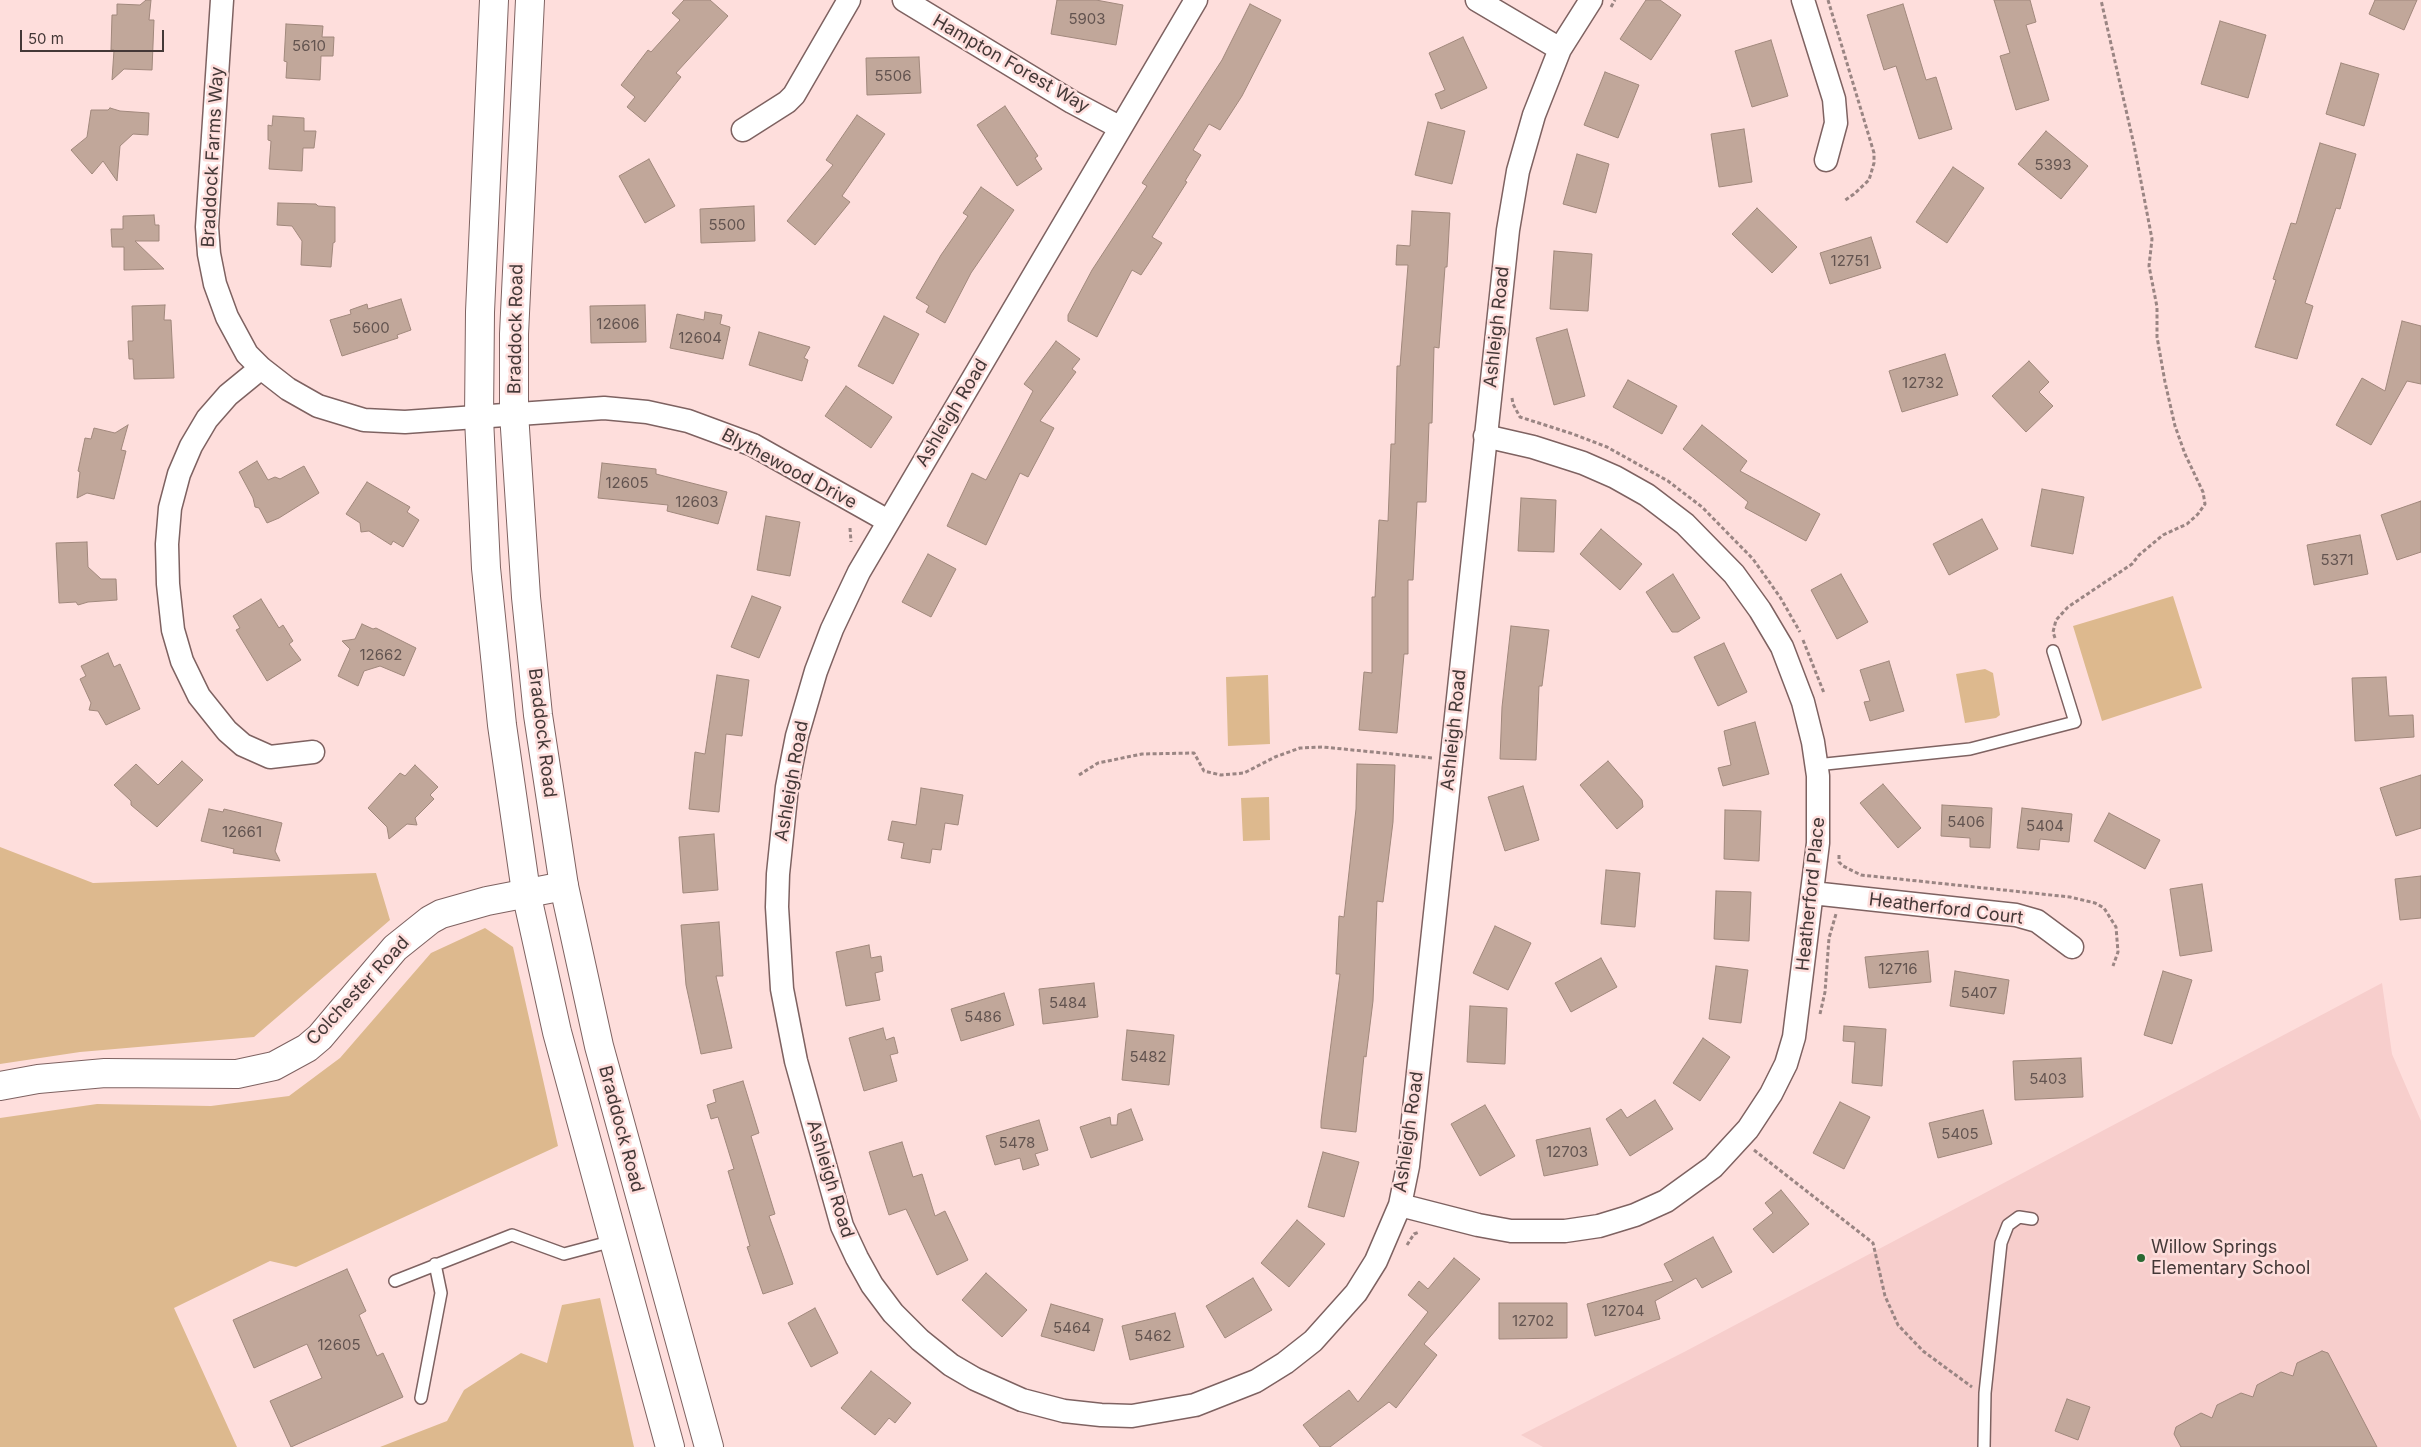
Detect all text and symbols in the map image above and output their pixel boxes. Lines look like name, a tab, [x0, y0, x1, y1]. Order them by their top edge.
street label: Hampton Forest Way	[929, 10, 1093, 118]
house number: 5903	[1068, 10, 1106, 28]
scale bar	[22, 20, 166, 52]
text: 50 m	[28, 29, 64, 48]
house number: 5610	[292, 37, 326, 55]
street label: Braddock Farms Way	[197, 66, 229, 248]
house number: 5506	[874, 67, 912, 85]
house number: 5393	[2035, 156, 2071, 174]
house number: 5500	[708, 216, 746, 234]
house number: 12751	[1831, 252, 1869, 270]
street label: Braddock Road	[504, 264, 528, 394]
street label: Ashleigh Road	[1480, 265, 1514, 389]
house number: 12606	[596, 315, 640, 333]
house number: 5600	[352, 319, 390, 337]
house number: 12604	[678, 329, 722, 347]
street label: Ashleigh Road	[911, 355, 993, 471]
house number: 12732	[1902, 374, 1944, 392]
street label: Blythewood Drive	[718, 424, 860, 514]
house number: 12605	[605, 474, 649, 492]
house number: 12603	[675, 493, 719, 511]
house number: 5371	[2321, 551, 2353, 569]
house number: 12662	[359, 646, 403, 664]
street label: Braddock Road	[523, 667, 561, 799]
street label: Ashleigh Road	[1437, 668, 1471, 792]
street label: Ashleigh Road	[771, 719, 813, 843]
house number: 5406	[1947, 813, 1985, 831]
street label: Heatherford Place	[1792, 816, 1830, 972]
house number: 5404	[2026, 817, 2064, 835]
house number: 12661	[222, 823, 262, 841]
street label: Heatherford Court	[1868, 889, 2024, 929]
street label: Colchester Road	[302, 932, 414, 1050]
house number: 12716	[1878, 960, 1918, 978]
house number: 5407	[1961, 984, 1997, 1002]
house number: 5484	[1049, 994, 1087, 1012]
house number: 5486	[964, 1008, 1002, 1026]
house number: 5482	[1129, 1048, 1167, 1066]
street label: Braddock Road	[594, 1063, 648, 1195]
street label: Ashleigh Road	[1390, 1070, 1428, 1194]
house number: 5403	[2029, 1070, 2067, 1088]
street label: Ashleigh Road	[802, 1118, 858, 1240]
house number: 5405	[1941, 1125, 1979, 1143]
house number: 5478	[999, 1134, 1035, 1152]
house number: 12703	[1546, 1143, 1588, 1161]
place label: Willow Springs Elementary School	[2151, 1237, 2310, 1280]
marker: Willow Springs Elementary School	[2135, 1252, 2147, 1264]
house number: 12704	[1602, 1302, 1644, 1320]
house number: 12702	[1512, 1312, 1554, 1330]
house number: 5464	[1053, 1319, 1091, 1337]
house number: 5462	[1134, 1327, 1172, 1345]
house number: 12605	[317, 1336, 361, 1354]

